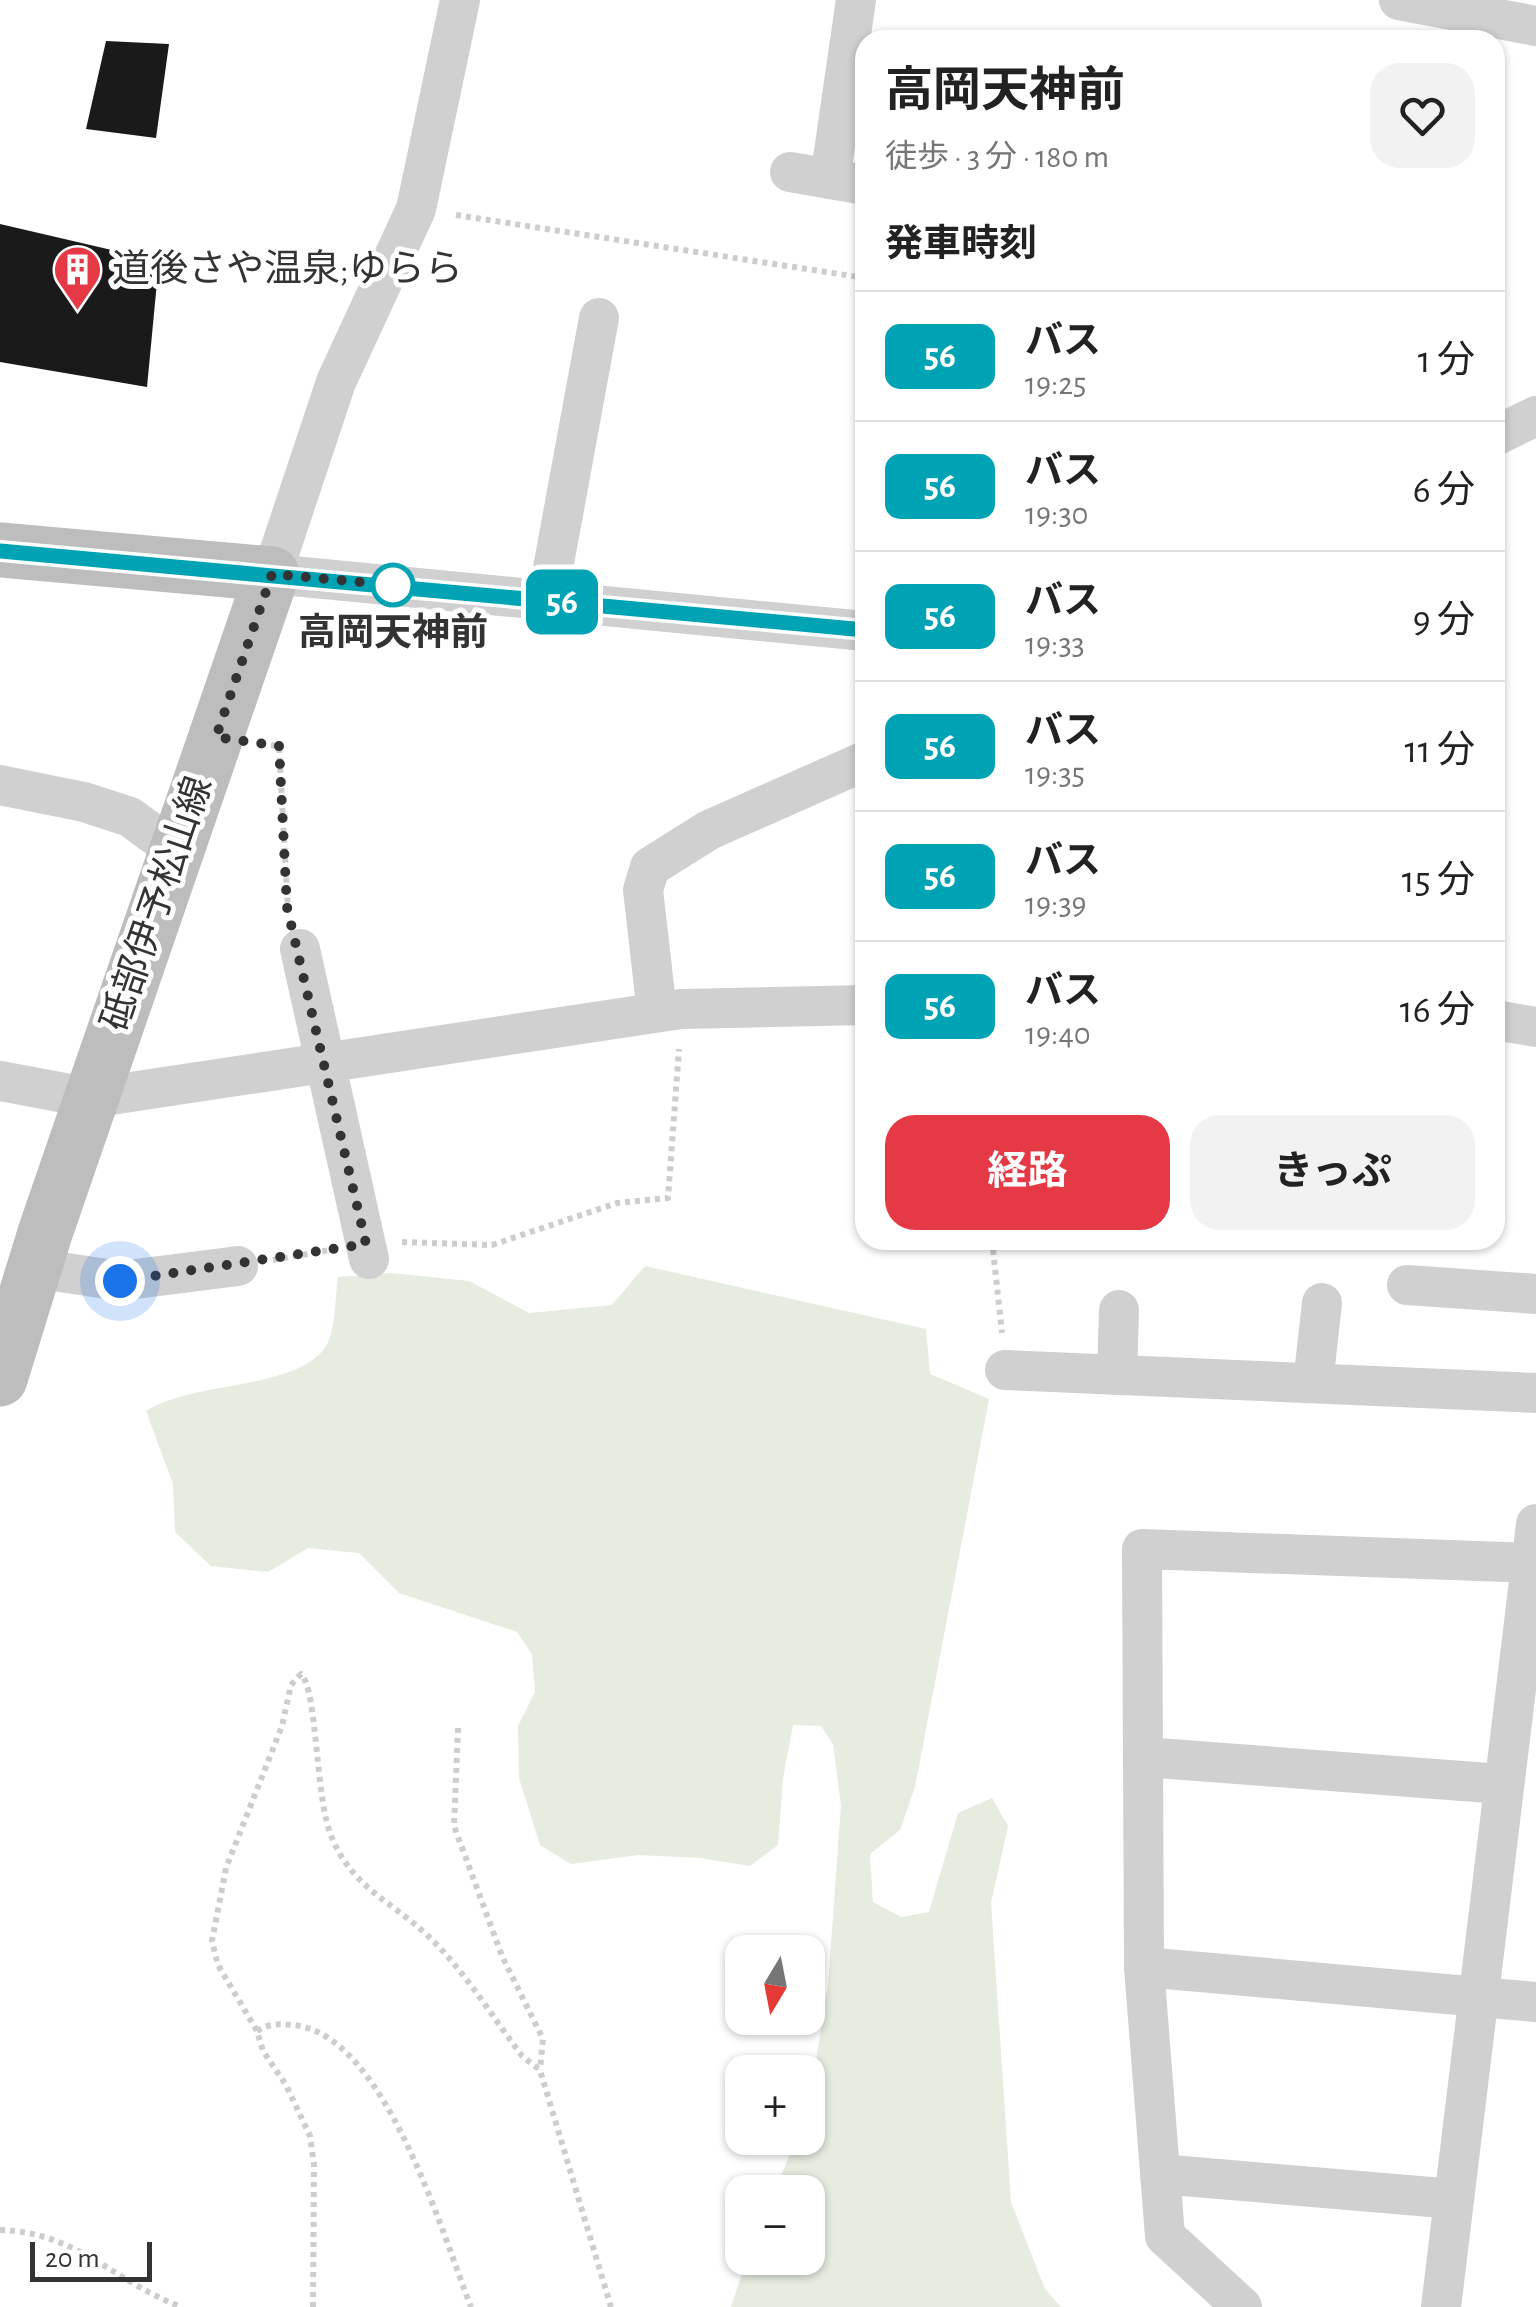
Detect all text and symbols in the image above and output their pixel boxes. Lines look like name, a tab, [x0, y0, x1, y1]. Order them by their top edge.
button: heart	[1370, 63, 1475, 168]
text: 高岡天神前	[885, 68, 1125, 116]
text: 徒歩 · 3 分 · 180 m	[885, 141, 1109, 173]
text: 発車時刻	[885, 226, 1037, 264]
building icon: 道後さや温泉;ゆらら	[51, 244, 103, 312]
place label: 道後さや温泉;ゆらら	[112, 249, 463, 289]
text: バス	[1025, 323, 1101, 361]
text: 56	[924, 339, 956, 374]
text: 1 分	[1418, 342, 1475, 380]
text: 19:25	[1025, 368, 1086, 400]
text: バス	[1025, 453, 1101, 491]
text: 56	[924, 469, 956, 504]
text: 6 分	[1413, 472, 1475, 510]
text: 19:30	[1025, 498, 1088, 530]
marker: 高岡天神前	[372, 564, 414, 606]
line badge: 56	[517, 570, 607, 634]
text: バス	[1025, 583, 1101, 621]
text: 56	[546, 585, 578, 620]
text: 56	[924, 599, 956, 634]
text: 9 分	[1413, 602, 1475, 640]
place label: 高岡天神前	[298, 612, 488, 653]
text: 19:33	[1025, 628, 1085, 660]
text: バス	[1025, 713, 1101, 751]
text: 56	[924, 729, 956, 764]
text: 11 分	[1405, 732, 1475, 770]
text: 19:35	[1025, 758, 1085, 790]
street label: 砥部伊予松山線	[94, 771, 219, 1036]
text: バス	[1025, 843, 1101, 881]
text: 56	[924, 859, 956, 894]
text: 15 分	[1402, 862, 1475, 900]
text: 19:39	[1025, 888, 1087, 920]
text: バス	[1025, 973, 1101, 1011]
text: 56	[924, 989, 956, 1024]
text: 16 分	[1400, 992, 1475, 1030]
text: 19:40	[1025, 1018, 1091, 1050]
button: 経路	[885, 1115, 1170, 1230]
button: きっぷ	[1190, 1115, 1475, 1230]
your location	[95, 1256, 145, 1306]
north arrow	[725, 1935, 825, 2035]
map controls	[725, 1935, 825, 2275]
button: +	[725, 2055, 825, 2155]
button: −	[725, 2175, 825, 2275]
scale bar	[30, 2237, 152, 2282]
text: 20 m	[45, 2245, 100, 2273]

